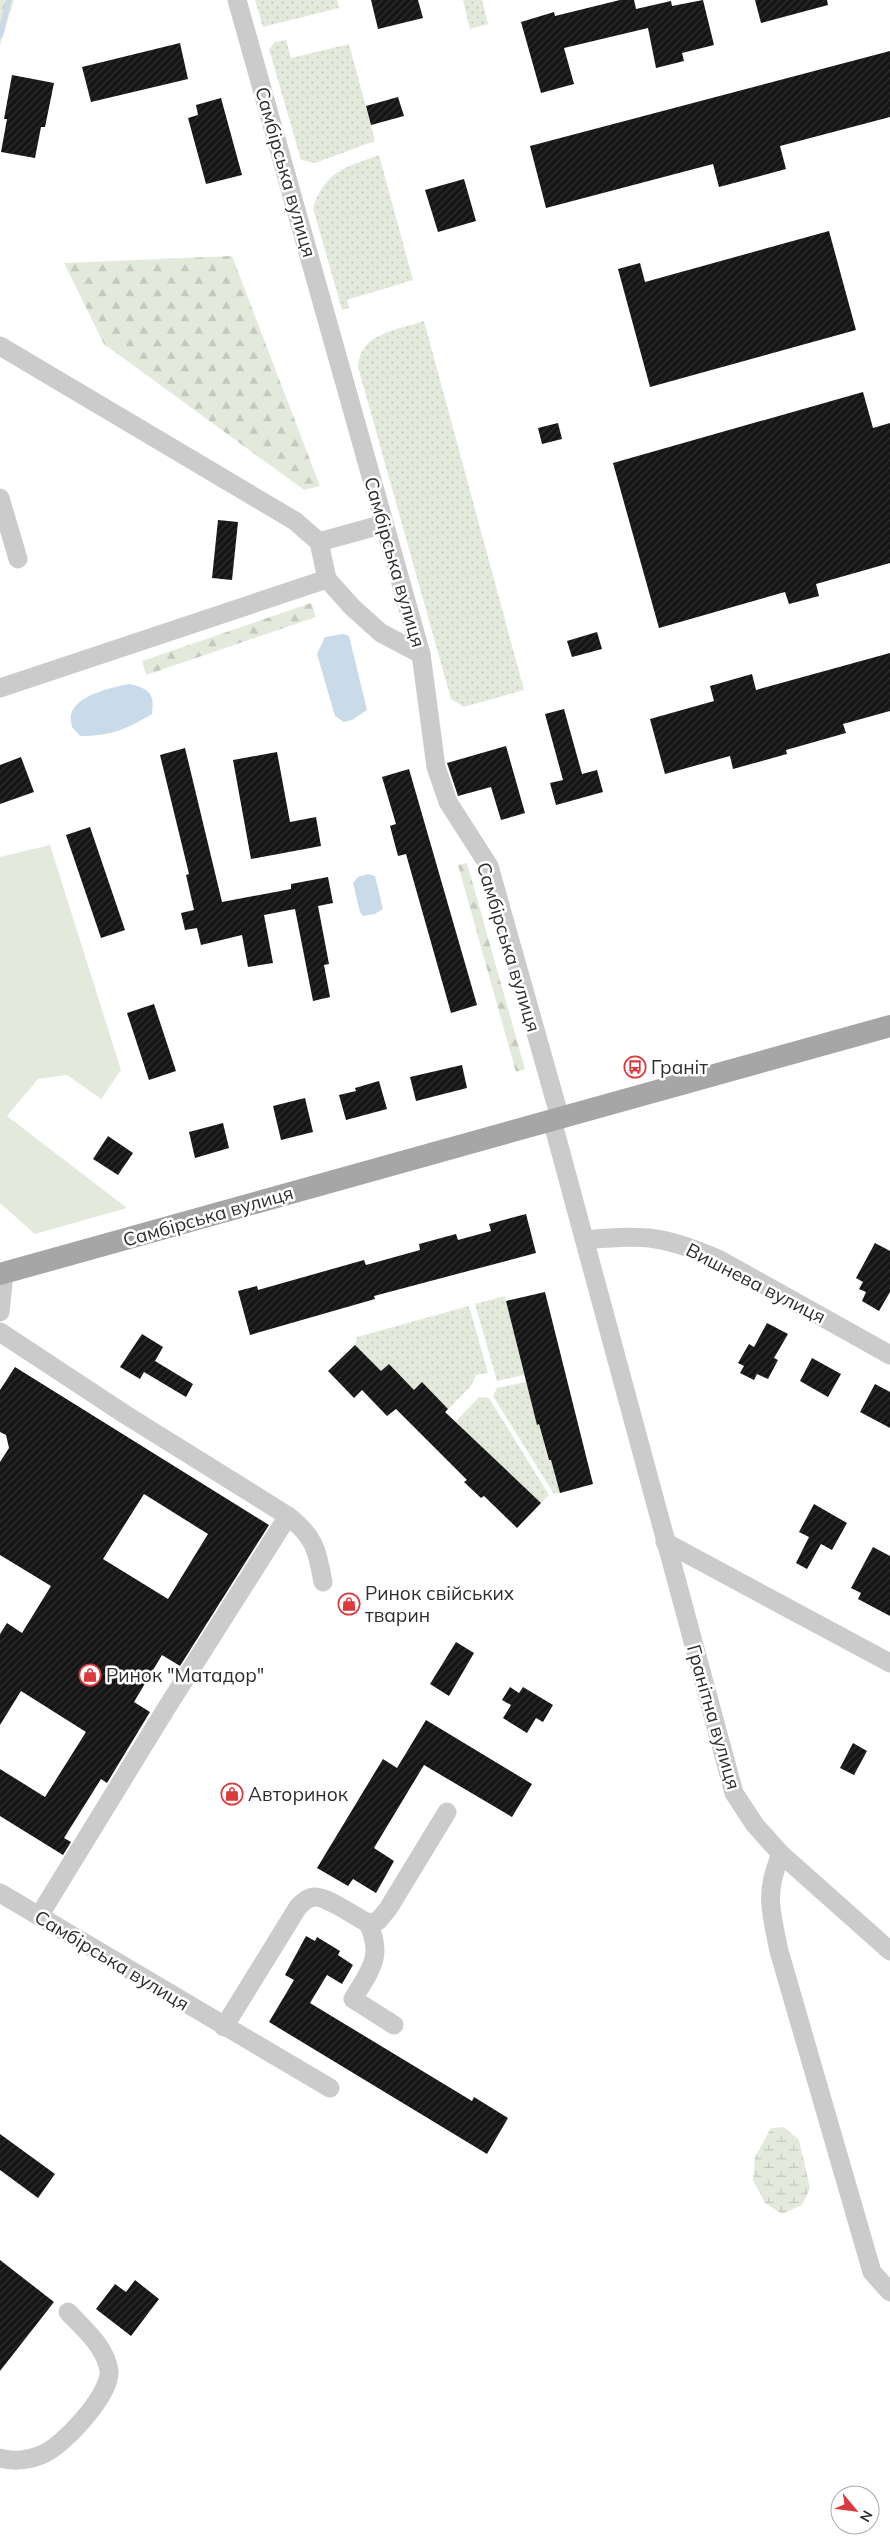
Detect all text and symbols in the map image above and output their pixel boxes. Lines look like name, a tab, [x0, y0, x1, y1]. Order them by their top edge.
street label: Самбірська вулиця	[250, 84, 322, 260]
street label: Самбірська вулиця	[359, 474, 431, 650]
street label: Самбірська вулиця	[472, 859, 546, 1035]
bus stop icon: Граніт	[623, 1055, 647, 1079]
place label: Граніт	[651, 1055, 708, 1079]
street label: Самбірська вулиця	[120, 1180, 296, 1252]
street label: Вишнева вулиця	[682, 1237, 830, 1329]
place label: Ринок свійських тварин	[365, 1581, 515, 1627]
shop icon: Ринок свійських тварин	[337, 1592, 361, 1616]
street label: Гранітна вулиця	[682, 1642, 746, 1792]
shop icon: Ринок "Матадор"	[78, 1663, 102, 1687]
place label: Ринок "Матадор"	[106, 1663, 264, 1687]
shop icon: Авторинок	[220, 1782, 244, 1806]
place label: Авторинок	[248, 1782, 349, 1806]
street label: Самбірська вулиця	[30, 1904, 194, 2016]
north arrow	[830, 2485, 880, 2535]
text: N	[856, 2507, 877, 2525]

